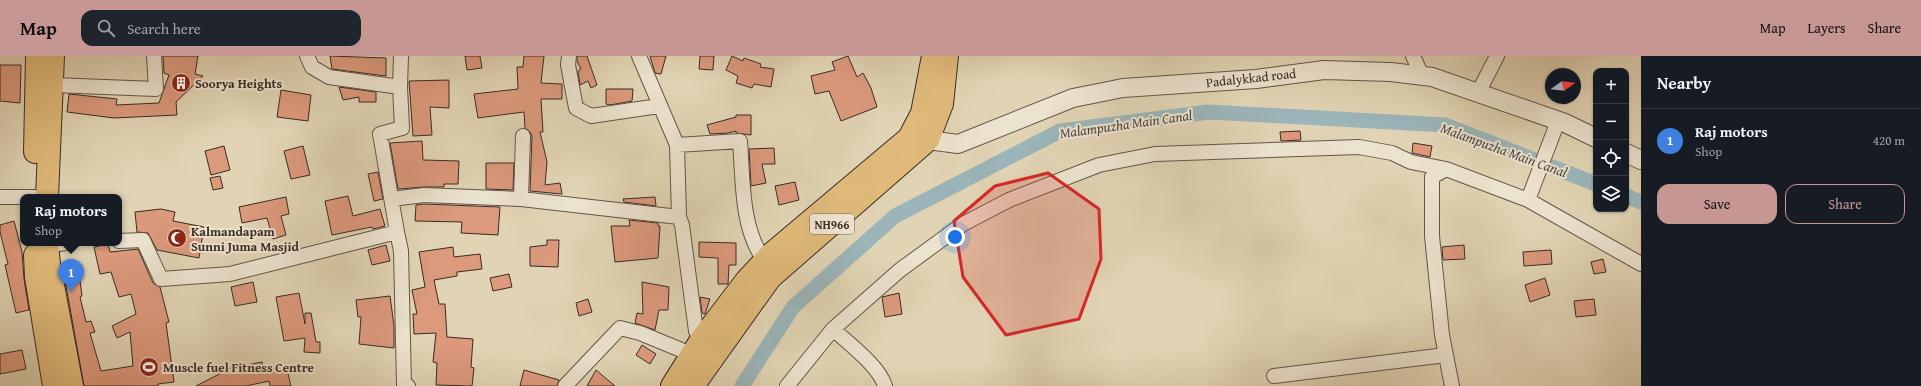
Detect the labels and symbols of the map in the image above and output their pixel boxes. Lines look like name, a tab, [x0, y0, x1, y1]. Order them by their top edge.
street label: Padalykkad road	[1205, 64, 1297, 92]
north arrow	[1545, 68, 1581, 104]
building icon: Soorya Heights	[170, 72, 192, 94]
place label: Soorya Heights	[195, 74, 283, 93]
water label: Malampuzha Main Canal	[1059, 105, 1194, 143]
water label: Malampuzha Main Canal	[1438, 118, 1571, 182]
road number: NH966	[810, 214, 854, 234]
place label: Kalmandapam Sunni Juma Masjid	[191, 222, 299, 256]
mosque icon: Kalmandapam Sunni Juma Masjid	[166, 227, 188, 249]
your location	[945, 227, 965, 247]
pin: 1	[58, 259, 84, 292]
sports icon: Muscle fuel Fitness Centre	[138, 356, 160, 378]
place label: Muscle fuel Fitness Centre	[163, 358, 314, 377]

